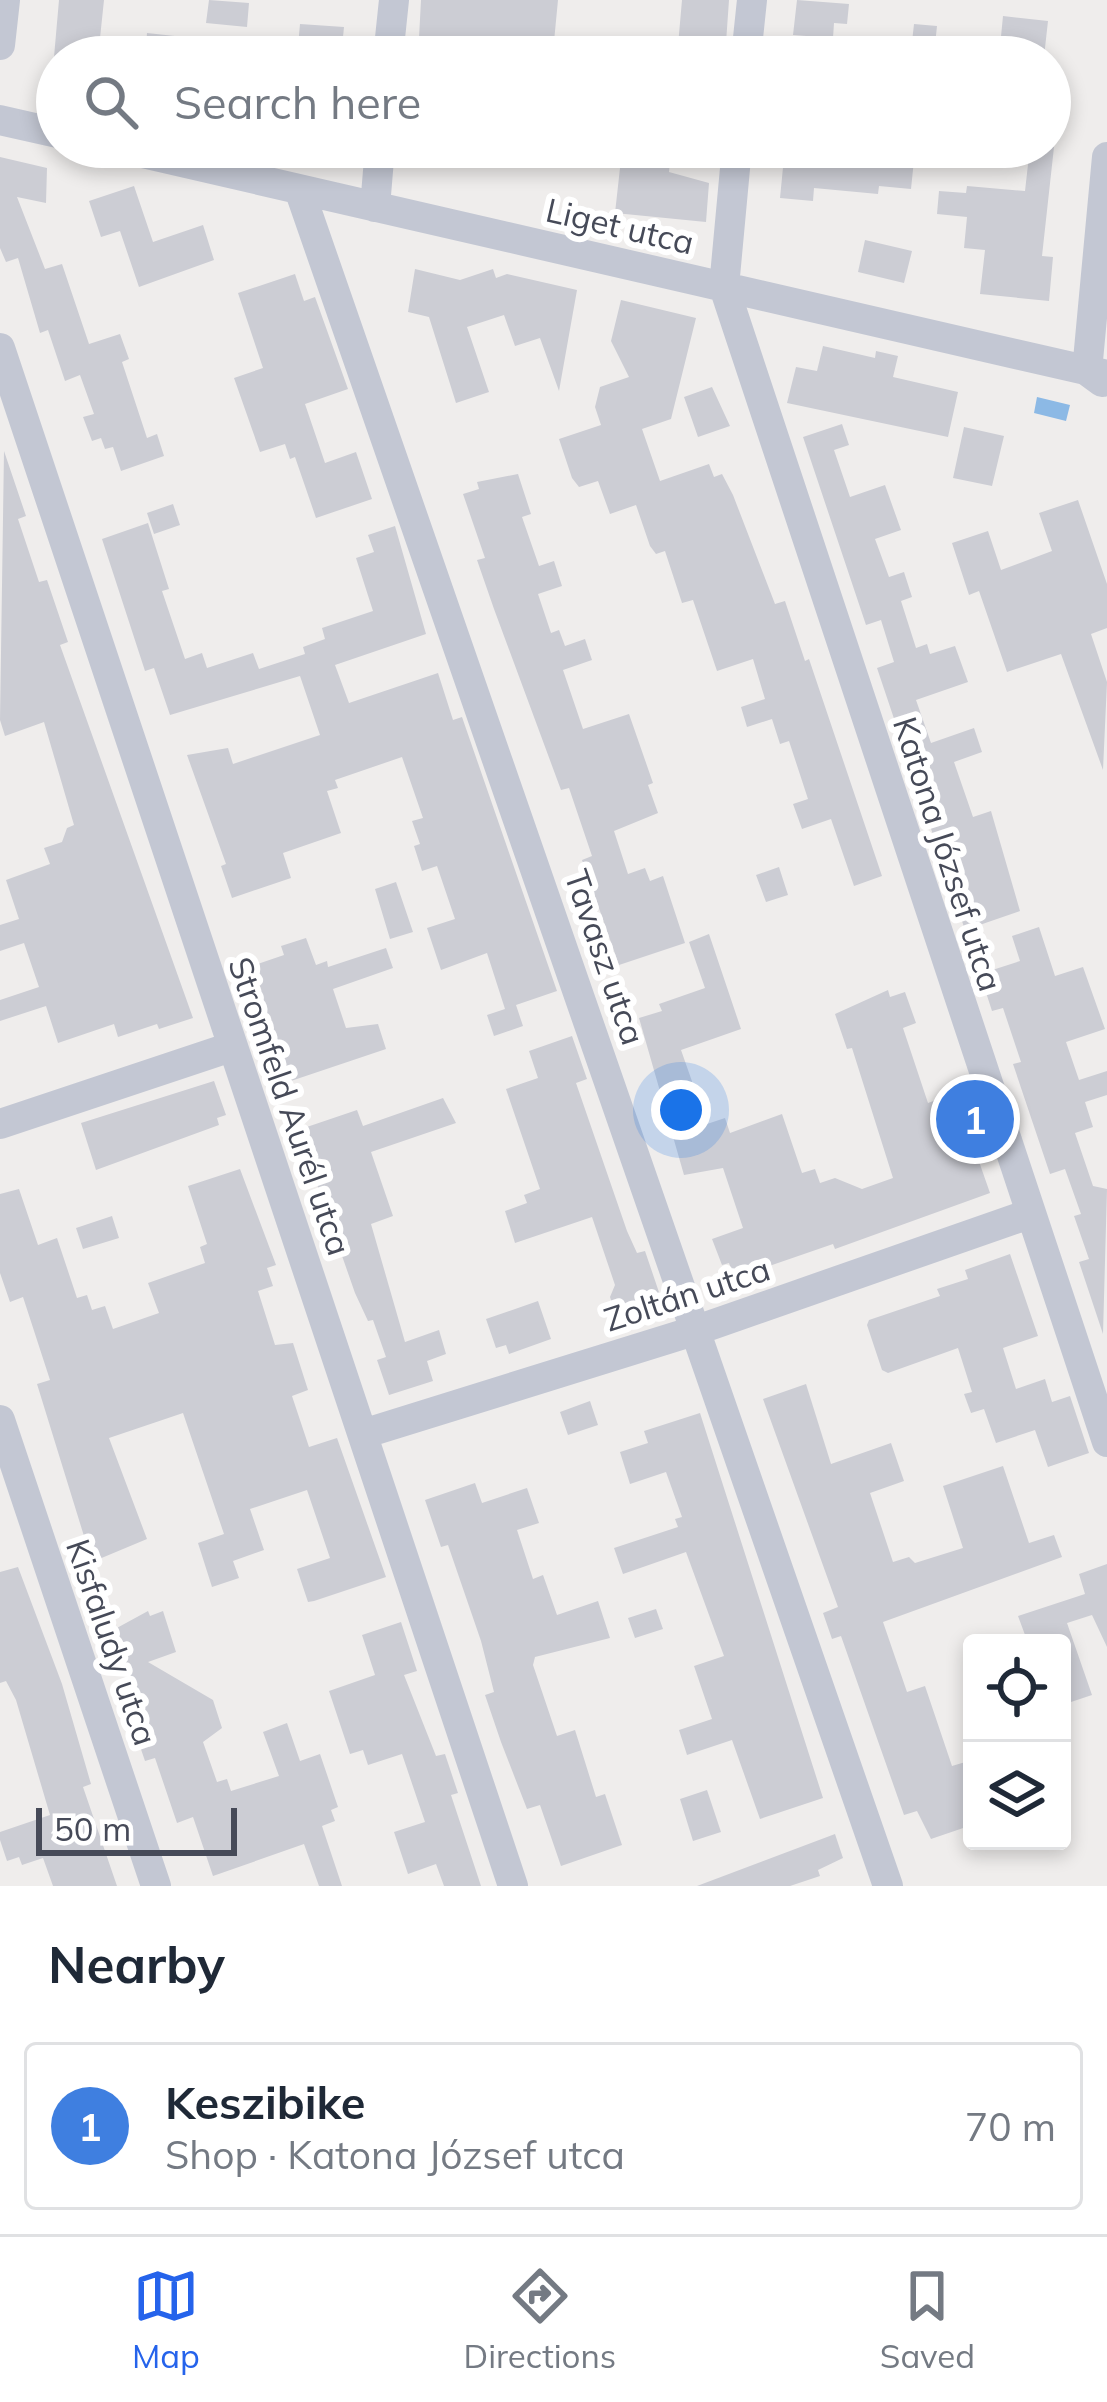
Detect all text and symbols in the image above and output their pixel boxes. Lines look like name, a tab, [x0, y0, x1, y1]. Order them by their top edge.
search box	[36, 36, 1071, 168]
icon: search	[78, 69, 144, 135]
text: Search here	[174, 74, 421, 130]
street label: Liget utca	[542, 189, 698, 262]
street label: Katona József utca	[885, 712, 1012, 996]
street label: Tavasz utca	[556, 864, 655, 1050]
street label: Stromfeld Aurél utca	[220, 951, 361, 1260]
pin: 1	[936, 1074, 1014, 1164]
your location	[651, 1080, 711, 1140]
street label: Zoltán utca	[599, 1248, 775, 1340]
street label: Kisfaludy utca	[58, 1533, 167, 1750]
map controls	[963, 1634, 1071, 1850]
button: locate	[963, 1634, 1071, 1742]
button: layers	[963, 1742, 1071, 1850]
scale bar	[36, 1802, 237, 1855]
text: 50 m	[54, 1808, 131, 1849]
text: Nearby	[48, 1932, 225, 1996]
text: Keszibike	[165, 2074, 365, 2130]
text: 1	[78, 2102, 102, 2151]
text: 70 m	[965, 2102, 1056, 2151]
text: Shop · Katona József utca	[165, 2130, 625, 2179]
tab: Map	[132, 2263, 200, 2376]
tab: Directions	[464, 2263, 616, 2376]
tab: Saved	[880, 2263, 975, 2376]

